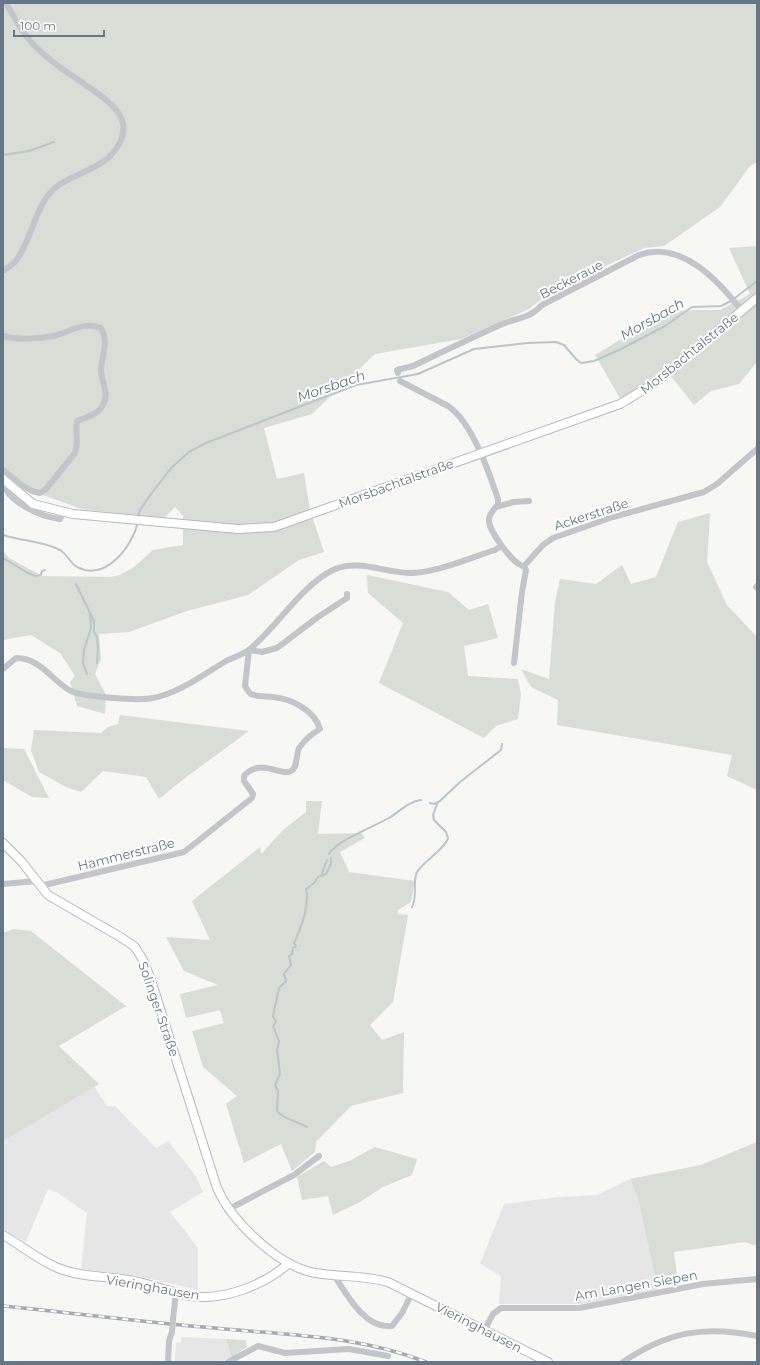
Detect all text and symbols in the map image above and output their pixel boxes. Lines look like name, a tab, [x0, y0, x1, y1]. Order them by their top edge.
scale bar	[14, 12, 104, 38]
text: 100 m	[20, 18, 56, 33]
street label: Beckeraue	[537, 256, 606, 302]
water label: Morsbach	[617, 294, 687, 344]
street label: Morsbachtalstraße	[637, 309, 741, 397]
water label: Morsbach	[295, 366, 367, 406]
street label: Morsbachtalstraße	[336, 455, 456, 511]
street label: Ackerstraße	[552, 494, 630, 534]
street label: Hammerstraße	[76, 834, 176, 874]
street label: Solinger Straße	[135, 959, 183, 1059]
street label: Am Langen Siepen	[573, 1266, 699, 1304]
street label: Vieringhausen	[105, 1271, 201, 1303]
street label: Vieringhausen	[433, 1298, 525, 1356]

